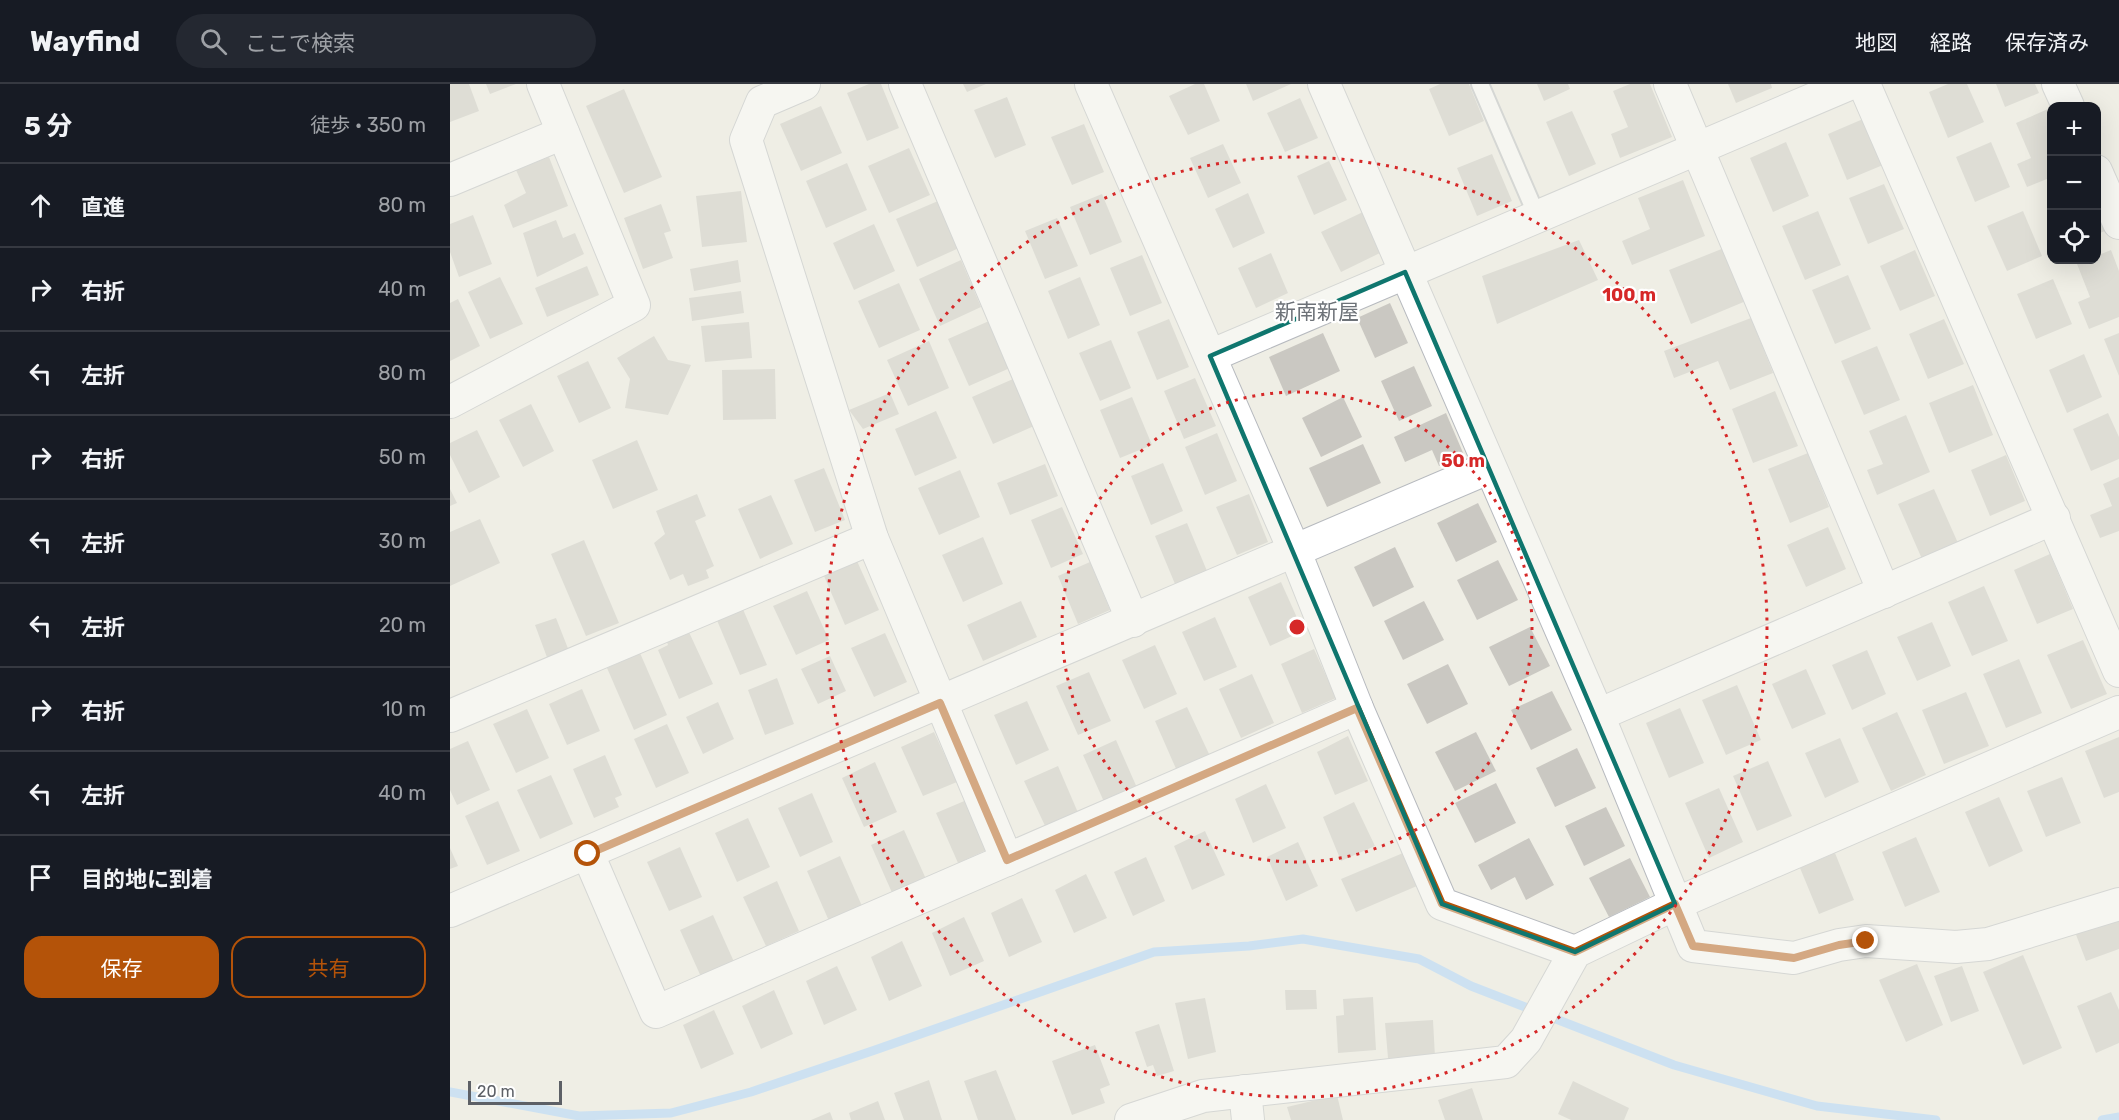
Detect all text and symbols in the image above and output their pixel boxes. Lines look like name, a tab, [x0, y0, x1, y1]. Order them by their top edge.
search box	[176, 14, 596, 68]
text: Wayfind	[30, 25, 140, 58]
icon: search	[197, 25, 230, 58]
text: ここで検索	[245, 30, 355, 57]
text: 地図	[1855, 30, 1897, 55]
text: 経路	[1930, 30, 1972, 55]
text: 保存済み	[2005, 30, 2089, 55]
map controls	[2047, 102, 2101, 264]
button: +	[2047, 102, 2101, 156]
text: 5 分	[24, 111, 72, 142]
text: 徒歩 · 350 m	[310, 113, 426, 137]
button: −	[2047, 156, 2101, 210]
icon: ahead	[24, 189, 57, 222]
text: 80 m	[378, 193, 426, 217]
text: 直進	[81, 194, 125, 221]
button: locate	[2047, 210, 2101, 264]
icon: right	[24, 273, 57, 306]
text: 40 m	[378, 277, 426, 301]
text: 右折	[81, 278, 125, 305]
text: 100 m	[1602, 284, 1656, 306]
district label: 新南新屋	[1275, 299, 1359, 324]
icon: left	[24, 357, 57, 390]
text: 80 m	[378, 361, 426, 385]
text: 左折	[81, 362, 125, 389]
icon: right	[24, 441, 57, 474]
text: 50 m	[379, 445, 426, 469]
text: 右折	[81, 446, 125, 473]
text: 50 m	[1441, 450, 1485, 472]
icon: left	[24, 525, 57, 558]
text: 30 m	[379, 529, 426, 553]
text: 左折	[81, 530, 125, 557]
icon: left	[24, 609, 57, 642]
text: 20 m	[379, 613, 426, 637]
text: 左折	[81, 614, 125, 641]
centre of rings	[1287, 617, 1307, 637]
icon: right	[24, 693, 57, 726]
text: 10 m	[382, 697, 426, 721]
text: 右折	[81, 698, 125, 725]
icon: left	[24, 777, 57, 810]
text: 40 m	[378, 781, 426, 805]
text: 左折	[81, 782, 125, 809]
route start	[574, 840, 600, 866]
icon: arrive	[24, 861, 57, 894]
text: 目的地に到着	[81, 866, 213, 893]
route end	[1852, 927, 1878, 953]
button: 保存	[24, 936, 219, 998]
button: 共有	[231, 936, 426, 998]
scale bar	[468, 1078, 562, 1106]
text: 20 m	[477, 1082, 515, 1101]

